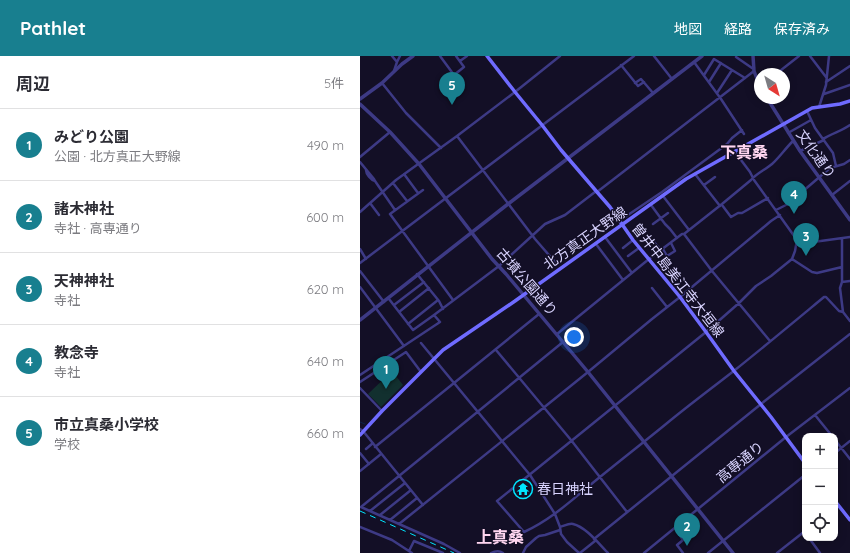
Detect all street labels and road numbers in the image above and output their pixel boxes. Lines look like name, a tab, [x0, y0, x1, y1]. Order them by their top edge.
street label: 文化通り	[793, 126, 839, 182]
street label: 北方真正大野線	[540, 203, 630, 273]
street label: 曽井中島美江寺大垣線	[628, 219, 728, 341]
street label: 古墳公園通り	[493, 244, 561, 320]
street label: 高専通り	[713, 437, 767, 487]

